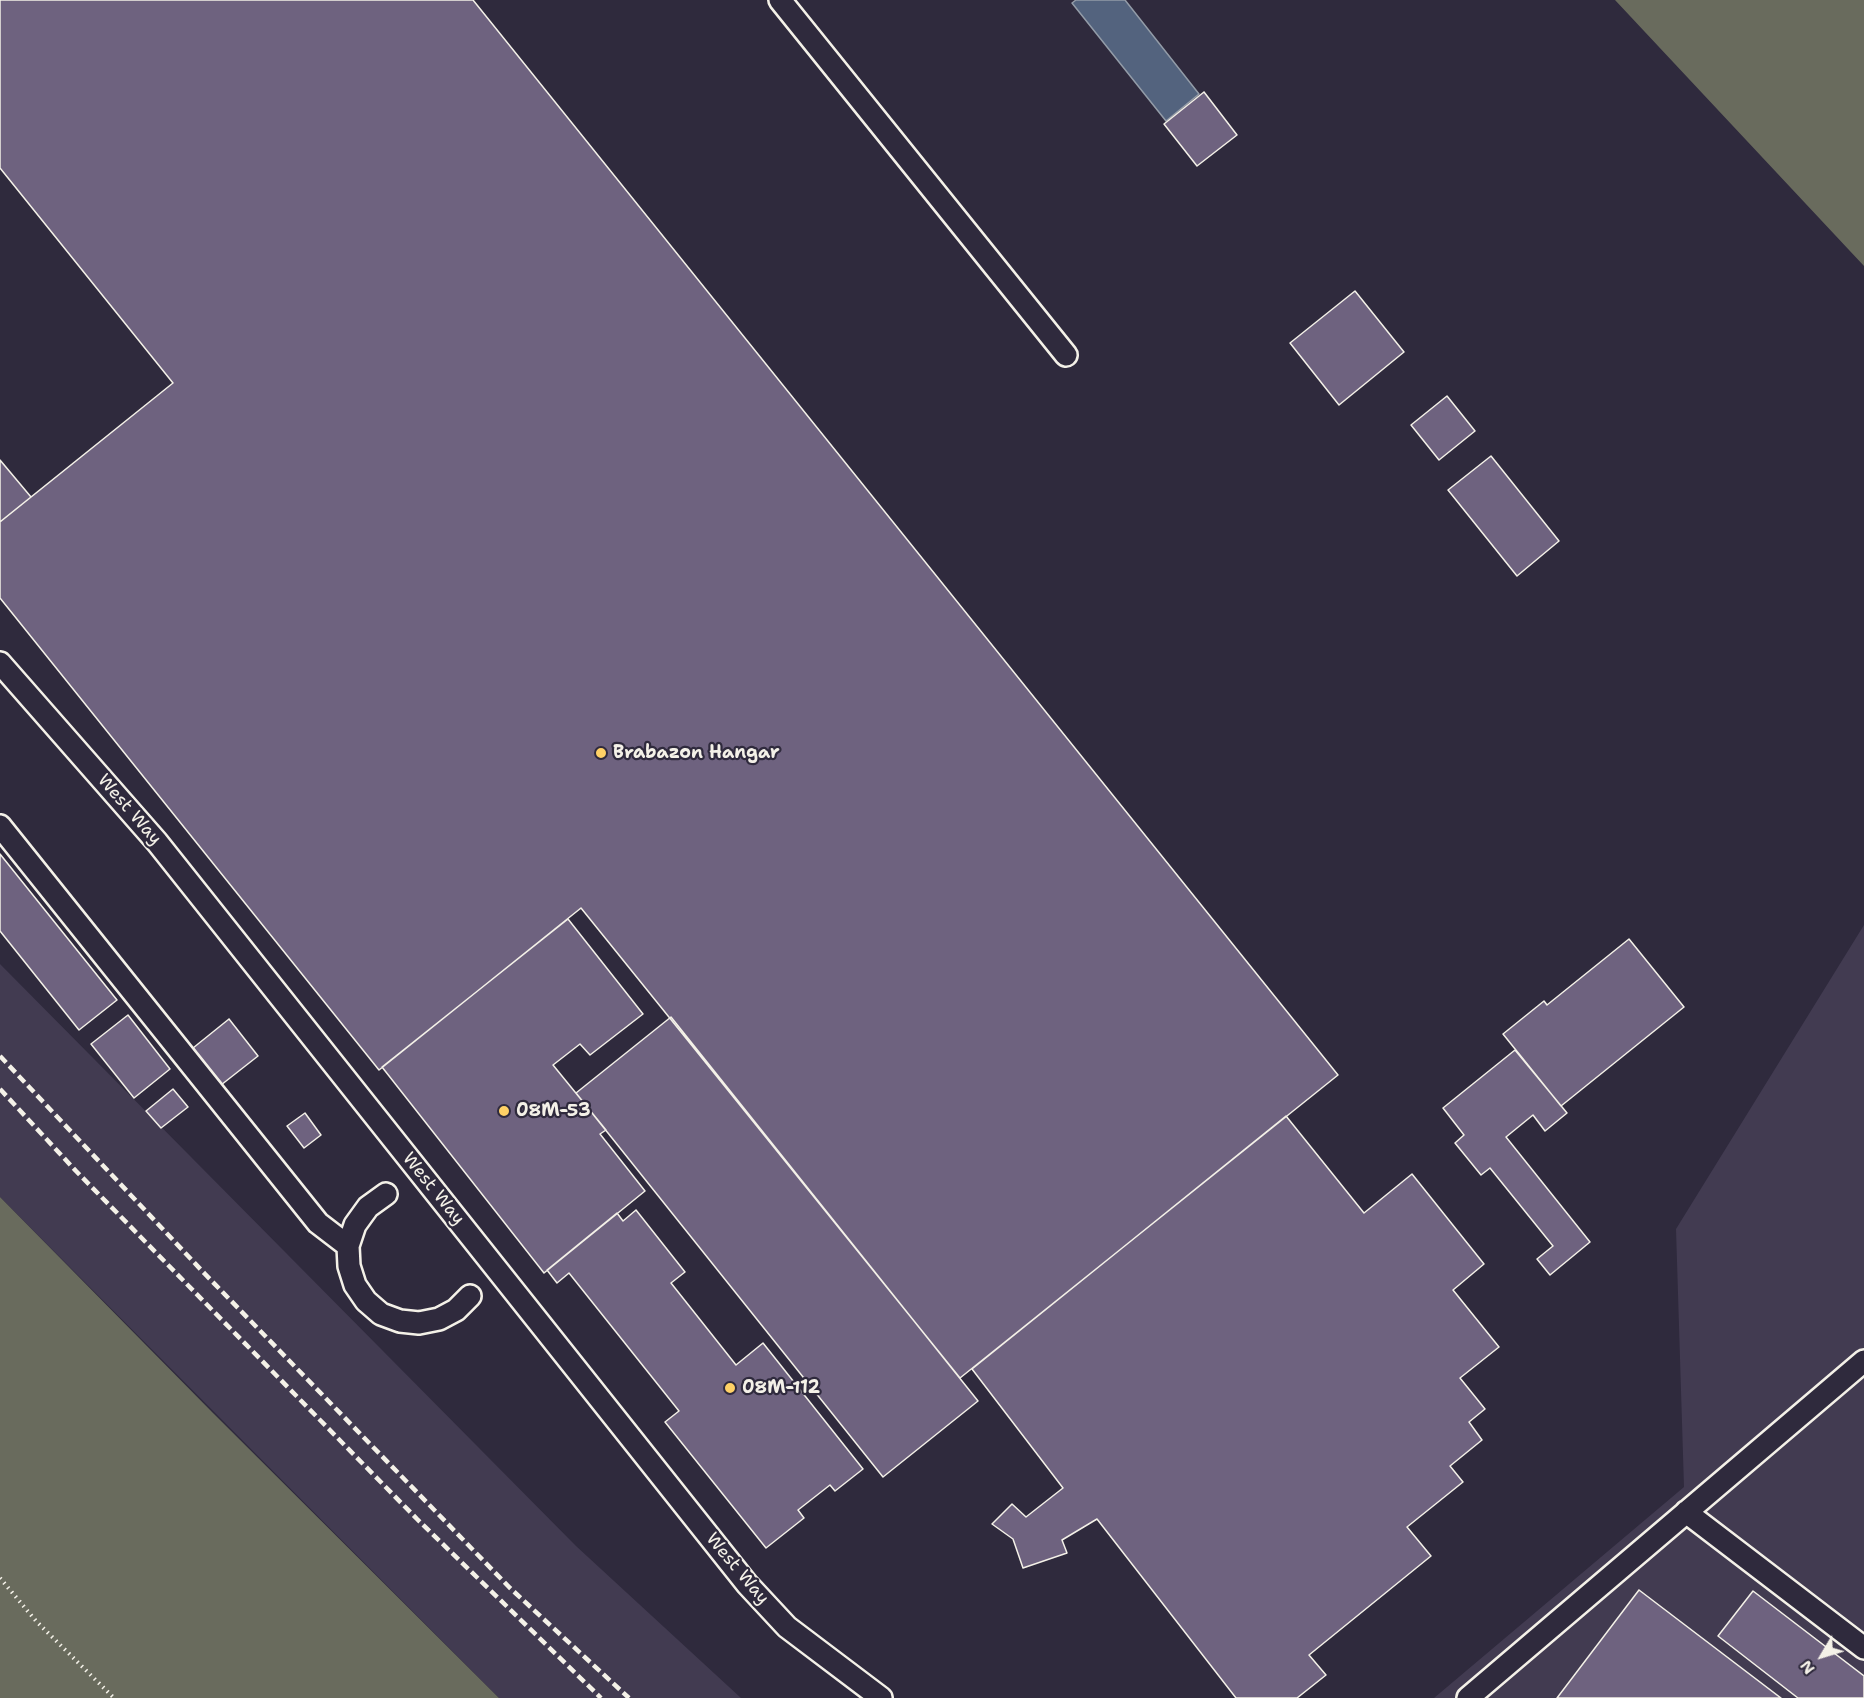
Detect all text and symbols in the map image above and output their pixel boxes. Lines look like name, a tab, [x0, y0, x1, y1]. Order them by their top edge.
place label: Brabazon Hangar	[613, 742, 780, 764]
marker: Brabazon Hangar	[594, 746, 608, 760]
street label: West Way	[92, 770, 166, 850]
place label: 08M-53	[516, 1100, 591, 1122]
marker: 08M-53	[497, 1104, 511, 1118]
street label: West Way	[397, 1148, 469, 1230]
place label: 08M-112	[742, 1377, 820, 1399]
marker: 08M-112	[723, 1381, 737, 1395]
street label: West Way	[701, 1529, 773, 1609]
north arrow	[1792, 1626, 1852, 1686]
text: N	[1795, 1656, 1820, 1679]

